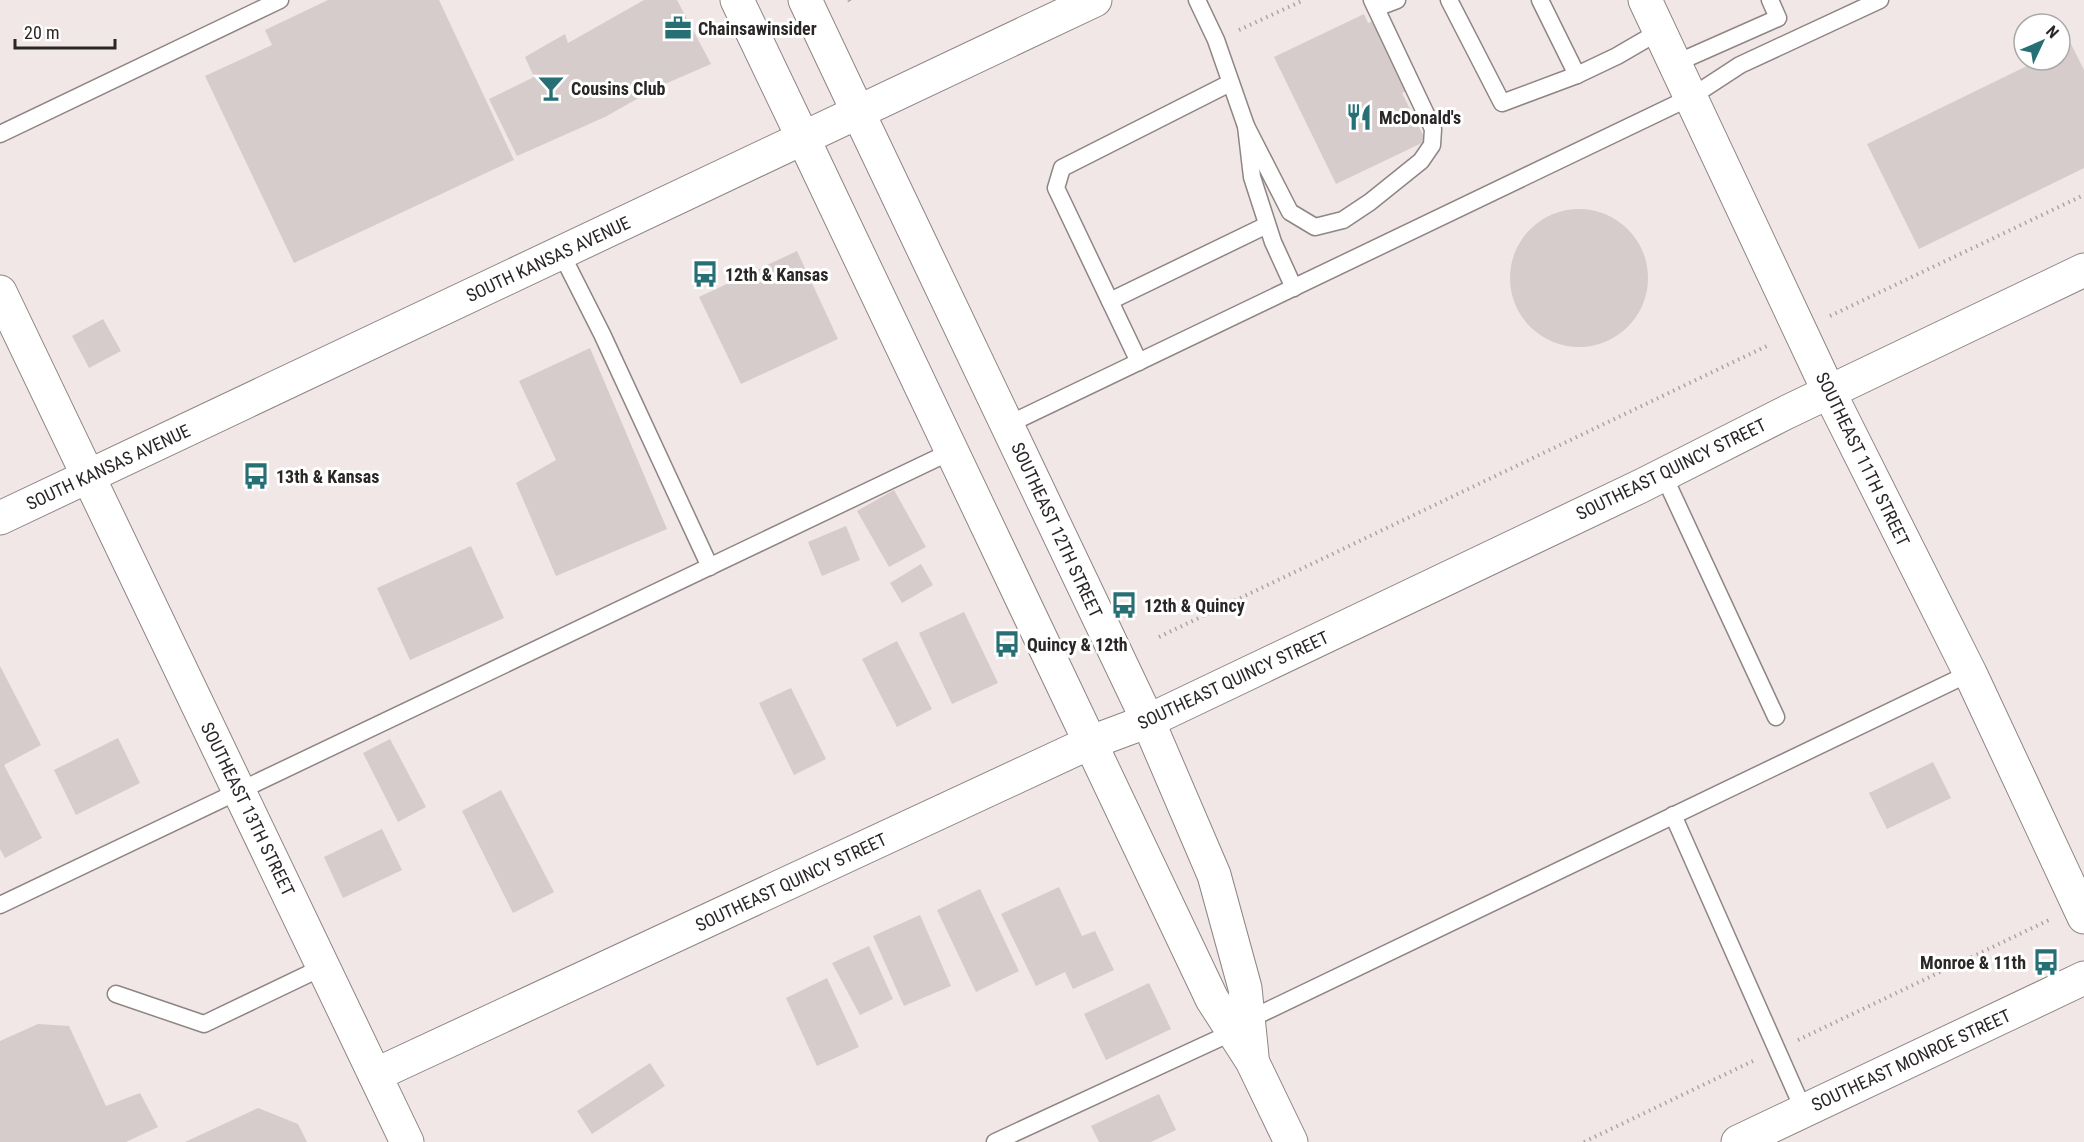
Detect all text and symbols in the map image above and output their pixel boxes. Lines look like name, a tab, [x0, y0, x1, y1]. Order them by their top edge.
scale bar	[15, 12, 116, 50]
north arrow	[2012, 12, 2072, 72]
office icon: Chainsawinsider	[663, 13, 693, 43]
place label: Chainsawinsider	[698, 18, 817, 39]
text: 20 m	[24, 22, 59, 43]
text: N	[2042, 22, 2063, 42]
bar icon: Cousins Club	[536, 73, 566, 103]
place label: Cousins Club	[571, 78, 666, 99]
restaurant icon: McDonald's	[1344, 102, 1374, 132]
place label: McDonald's	[1379, 107, 1461, 128]
street label: SOUTH KANSAS AVENUE	[463, 212, 633, 306]
bus stop icon: 12th & Kansas	[690, 259, 720, 289]
place label: 12th & Kansas	[725, 264, 828, 285]
street label: SOUTHEAST 11TH STREET	[1812, 369, 1914, 549]
street label: SOUTHEAST QUINCY STREET	[1573, 414, 1769, 524]
street label: SOUTH KANSAS AVENUE	[23, 420, 193, 514]
street label: SOUTHEAST 12TH STREET	[1007, 439, 1107, 621]
bus stop icon: 13th & Kansas	[241, 461, 271, 491]
place label: 13th & Kansas	[276, 466, 379, 487]
bus stop icon: 12th & Quincy	[1109, 590, 1139, 620]
place label: 12th & Quincy	[1144, 595, 1245, 616]
street label: SOUTHEAST QUINCY STREET	[1134, 626, 1332, 734]
bus stop icon: Quincy & 12th	[992, 629, 1022, 659]
place label: Quincy & 12th	[1027, 634, 1128, 655]
street label: SOUTHEAST 13TH STREET	[197, 719, 299, 899]
street label: SOUTHEAST QUINCY STREET	[692, 828, 890, 936]
bus stop icon: Monroe & 11th	[2031, 947, 2061, 977]
place label: Monroe & 11th	[1920, 952, 2026, 973]
street label: SOUTHEAST MONROE STREET	[1808, 1005, 2014, 1115]

